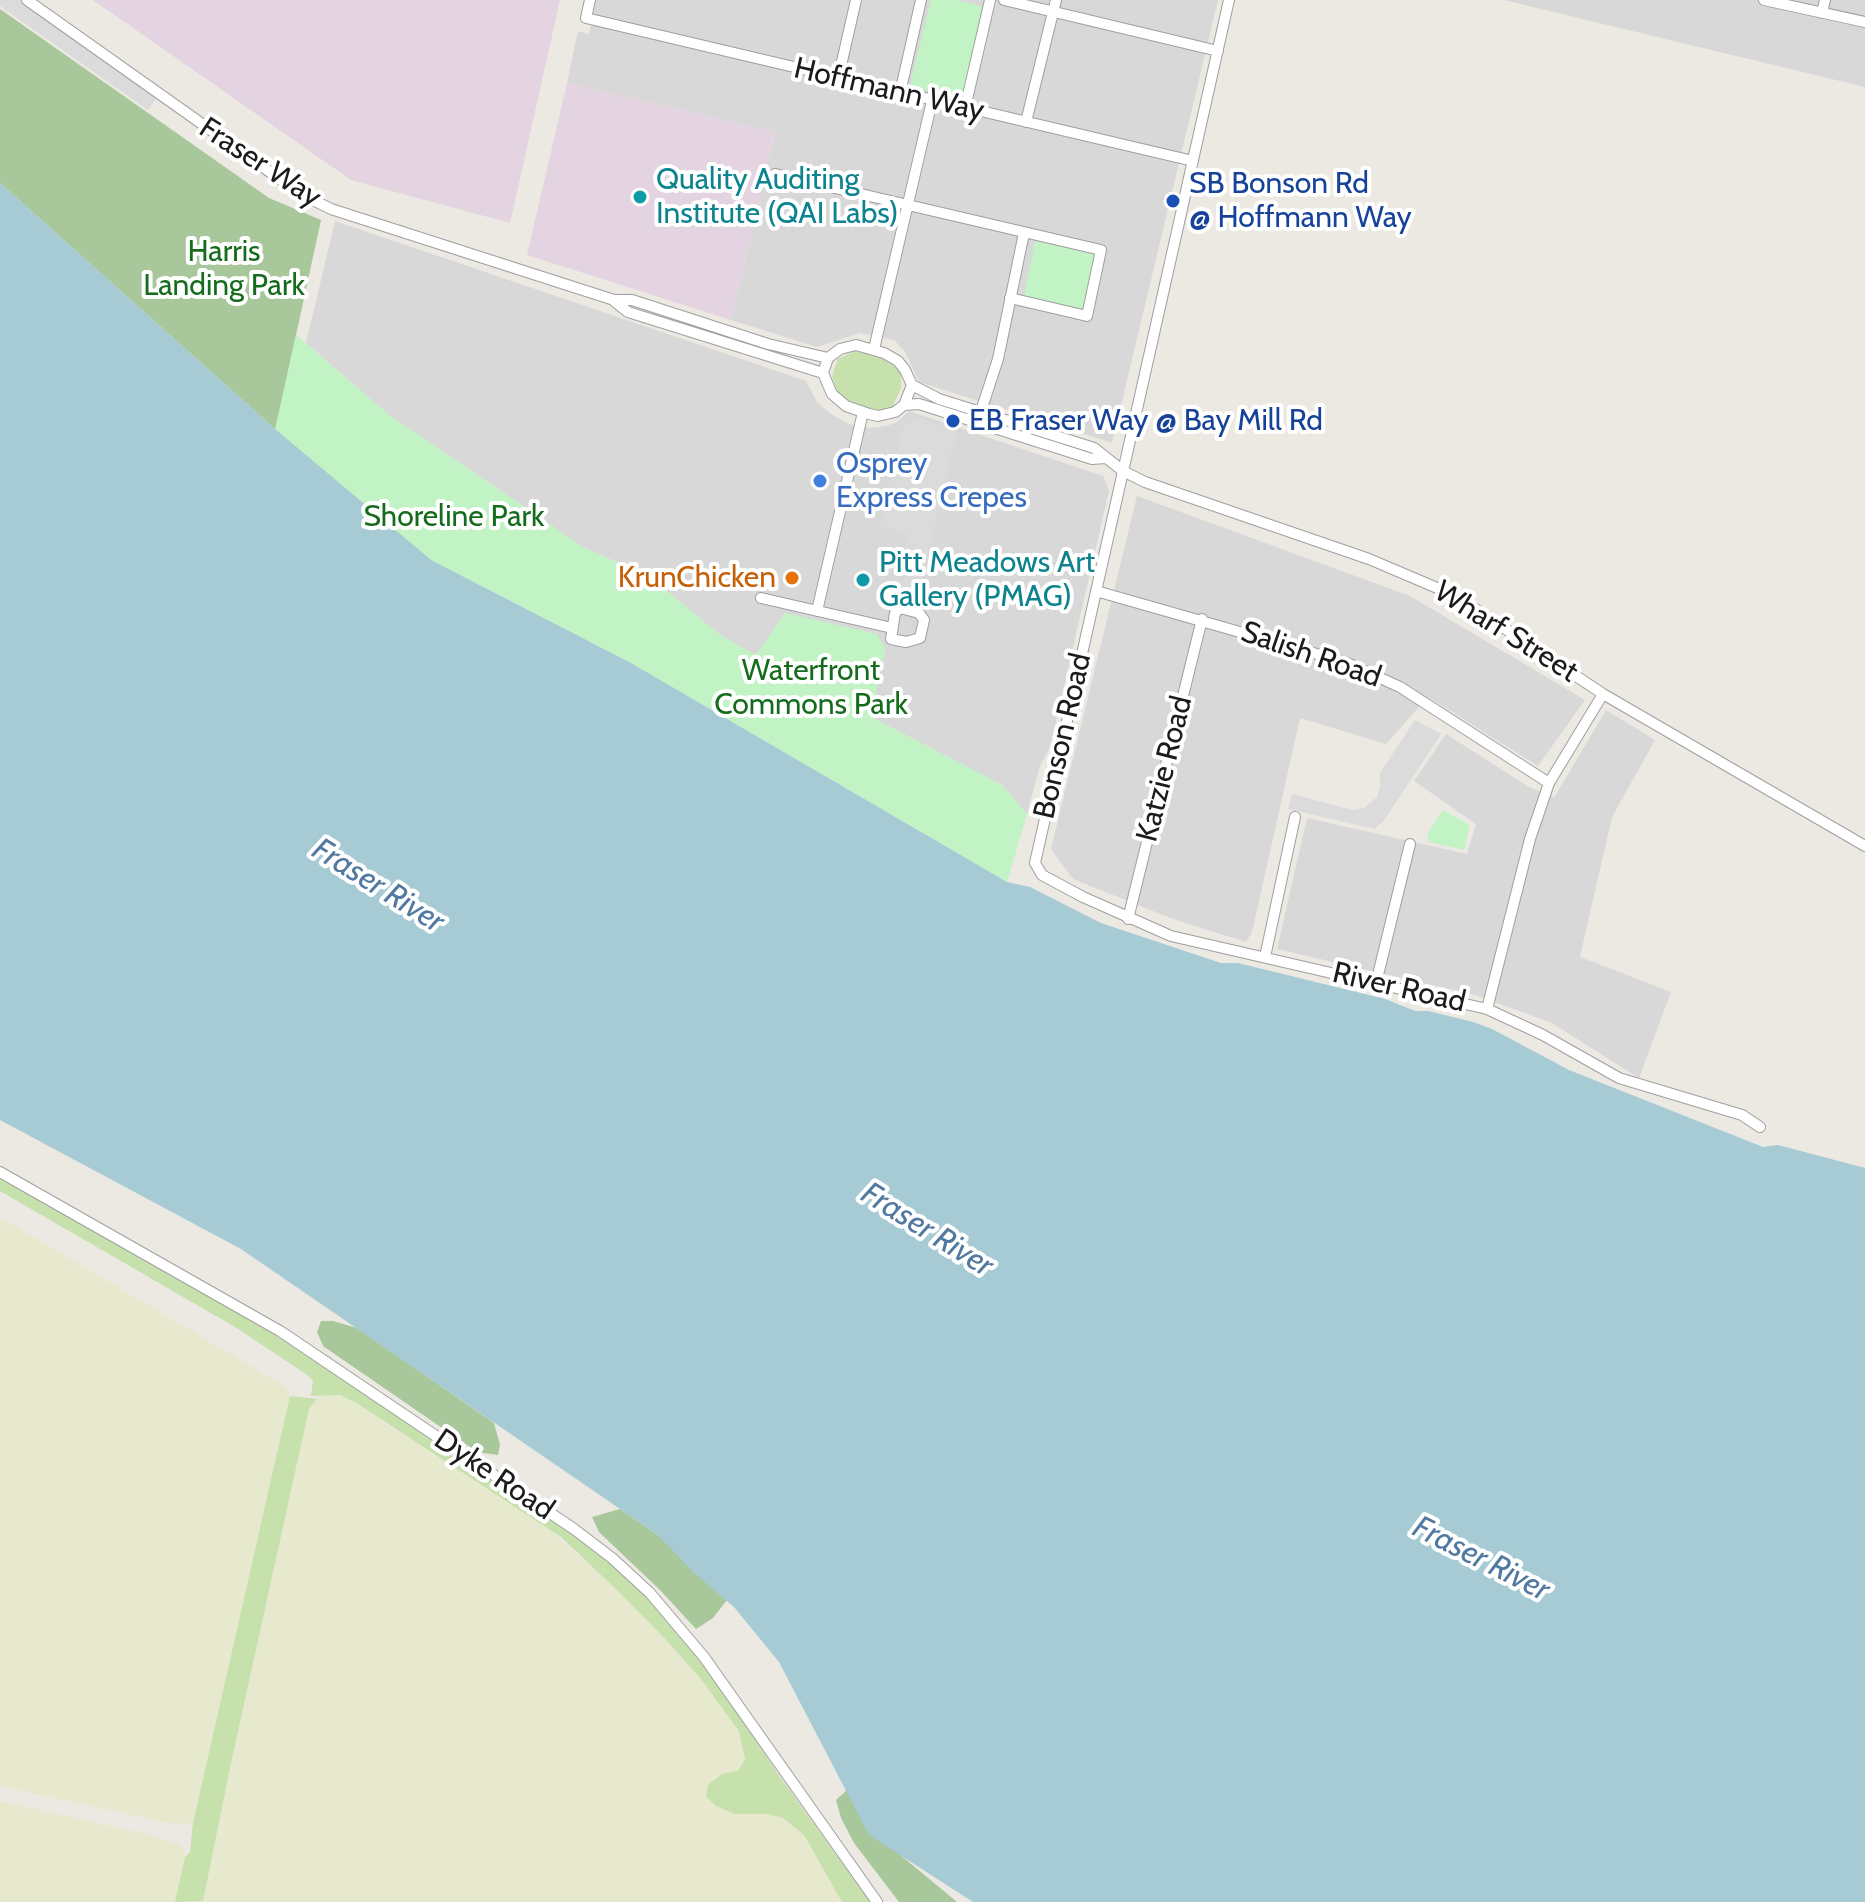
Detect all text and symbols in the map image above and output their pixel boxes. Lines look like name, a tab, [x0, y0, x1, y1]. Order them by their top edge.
street label: Hoffmann Way	[790, 51, 988, 129]
street label: Fraser Way	[192, 110, 328, 216]
place label: Quality Auditing Institute (QAI Labs)	[656, 162, 898, 232]
place label: SB Bonson Rd @ Hoffmann Way	[1189, 166, 1412, 236]
marker: Quality Auditing Institute (QAI Labs)	[631, 188, 649, 206]
marker: SB Bonson Rd @ Hoffmann Way	[1164, 192, 1182, 210]
park label: Harris Landing Park	[143, 234, 305, 304]
place label: EB Fraser Way @ Bay Mill Rd	[969, 403, 1323, 439]
marker: EB Fraser Way @ Bay Mill Rd	[944, 412, 962, 430]
place label: Osprey Express Crepes	[836, 446, 1027, 516]
marker: Osprey Express Crepes	[811, 472, 829, 490]
park label: Shoreline Park	[364, 499, 544, 535]
place label: Pitt Meadows Art Gallery (PMAG)	[879, 545, 1095, 616]
place label: KrunChicken	[618, 560, 776, 596]
marker: KrunChicken	[783, 569, 801, 587]
marker: Pitt Meadows Art Gallery (PMAG)	[854, 571, 872, 589]
street label: Wharf Street	[1428, 574, 1584, 690]
street label: Salish Road	[1236, 614, 1386, 696]
street label: Bonson Road	[1026, 650, 1100, 822]
park label: Waterfront Commons Park	[714, 653, 908, 724]
street label: Katzie Road	[1130, 692, 1200, 846]
water label: Fraser River	[305, 830, 451, 942]
street label: River Road	[1329, 955, 1469, 1021]
water label: Fraser River	[854, 1174, 1000, 1286]
street label: Dyke Road	[427, 1422, 561, 1528]
water label: Fraser River	[1406, 1508, 1556, 1610]

